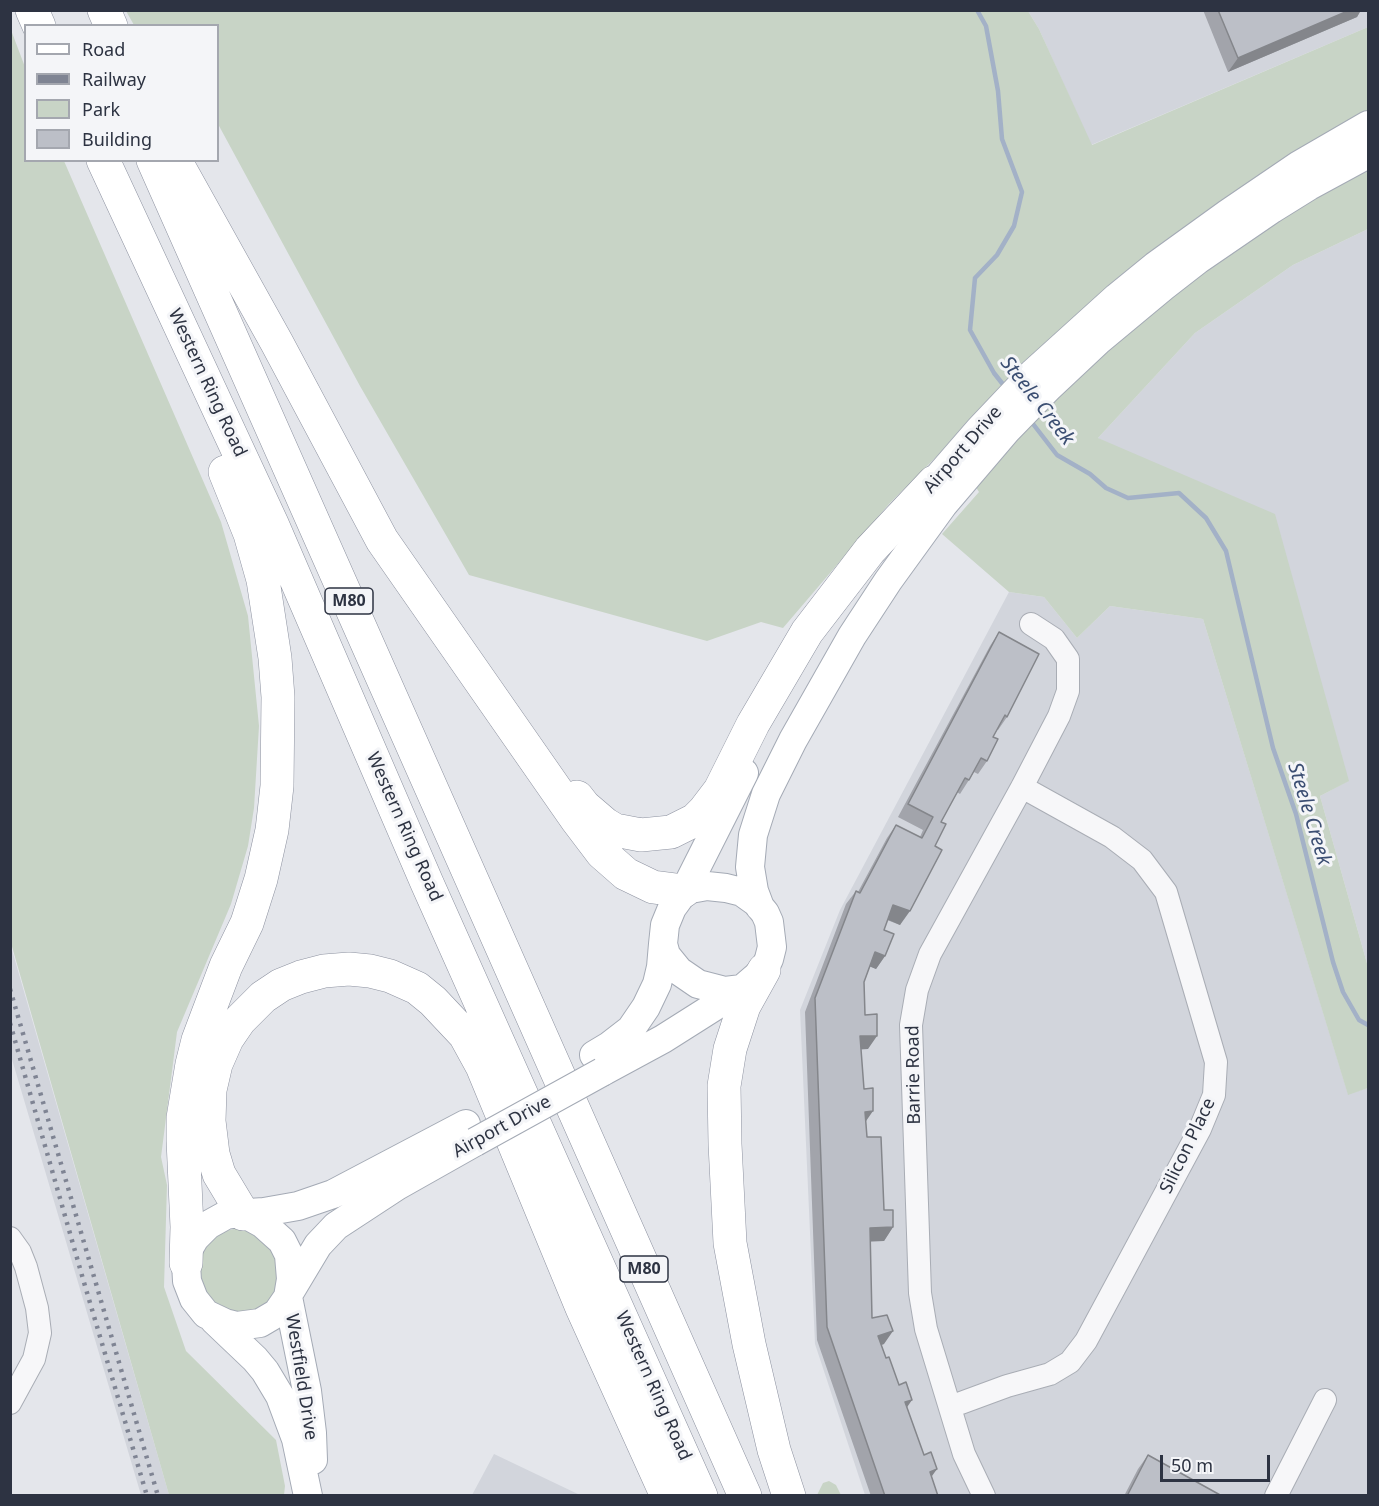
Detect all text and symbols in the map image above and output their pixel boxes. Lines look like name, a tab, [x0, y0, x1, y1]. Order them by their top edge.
legend	[24, 24, 219, 162]
text: Road	[82, 37, 125, 61]
text: Railway	[82, 67, 146, 91]
text: Park	[82, 97, 120, 121]
text: Building	[82, 127, 152, 151]
street label: Western Ring Road	[163, 305, 251, 461]
water label: Steele Creek	[995, 352, 1079, 450]
street label: Airport Drive	[919, 402, 1007, 498]
road number: M80	[325, 588, 373, 614]
street label: Western Ring Road	[361, 749, 447, 905]
water label: Steele Creek	[1282, 760, 1336, 868]
street label: Barrie Road	[902, 1025, 926, 1125]
street label: Airport Drive	[449, 1091, 555, 1163]
street label: Silicon Place	[1156, 1095, 1220, 1197]
road number: M80	[620, 1256, 668, 1282]
street label: Western Ring Road	[610, 1308, 696, 1464]
street label: Westfield Drive	[280, 1312, 322, 1442]
scale bar	[1163, 1443, 1272, 1481]
text: 50 m	[1171, 1453, 1213, 1477]

